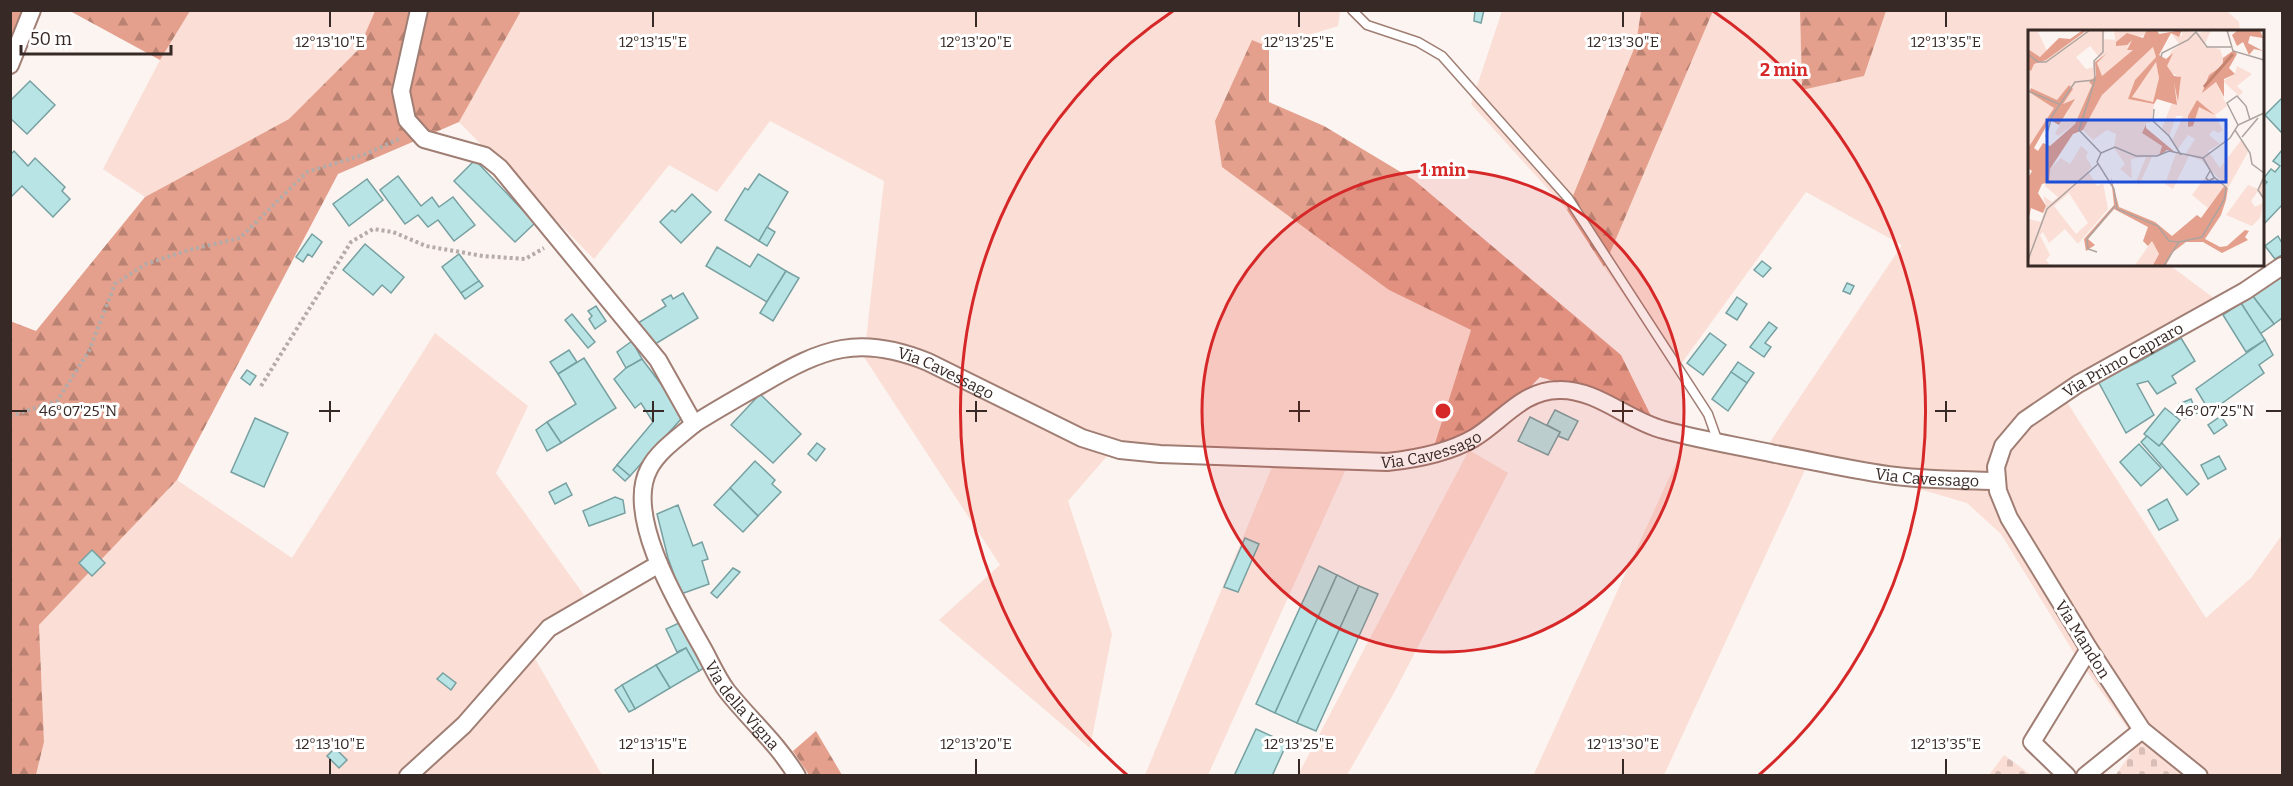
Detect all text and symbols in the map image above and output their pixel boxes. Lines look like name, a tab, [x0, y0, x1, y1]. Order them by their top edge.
scale bar	[21, 18, 171, 56]
text: 50 m	[30, 28, 72, 50]
inset map	[2028, 30, 2263, 266]
text: 12°13'10"E	[295, 33, 365, 51]
text: 12°13'15"E	[619, 33, 687, 51]
text: 12°13'20"E	[940, 33, 1012, 51]
text: 12°13'25"E	[1264, 33, 1334, 51]
text: 12°13'30"E	[1587, 33, 1659, 51]
text: 12°13'35"E	[1911, 33, 1981, 51]
text: 2 min	[1760, 59, 1808, 81]
text: 1 min	[1420, 159, 1466, 181]
street label: Via Primo Capraro	[2059, 318, 2186, 402]
street label: Via Cavessago	[895, 343, 997, 403]
centre of rings	[1433, 401, 1453, 421]
text: 46°07'25"N	[39, 402, 117, 420]
text: 46°07'25"N	[2176, 402, 2254, 420]
street label: Via Cavessago	[1380, 427, 1485, 472]
street label: Via Cavessago	[1874, 464, 1979, 491]
street label: Via Mandon	[2051, 597, 2114, 682]
street label: Via della Vigna	[701, 657, 783, 754]
text: 12°13'10"E	[295, 735, 365, 753]
text: 12°13'15"E	[619, 735, 687, 753]
text: 12°13'20"E	[940, 735, 1012, 753]
text: 12°13'25"E	[1264, 735, 1334, 753]
text: 12°13'30"E	[1587, 735, 1659, 753]
text: 12°13'35"E	[1911, 735, 1981, 753]

